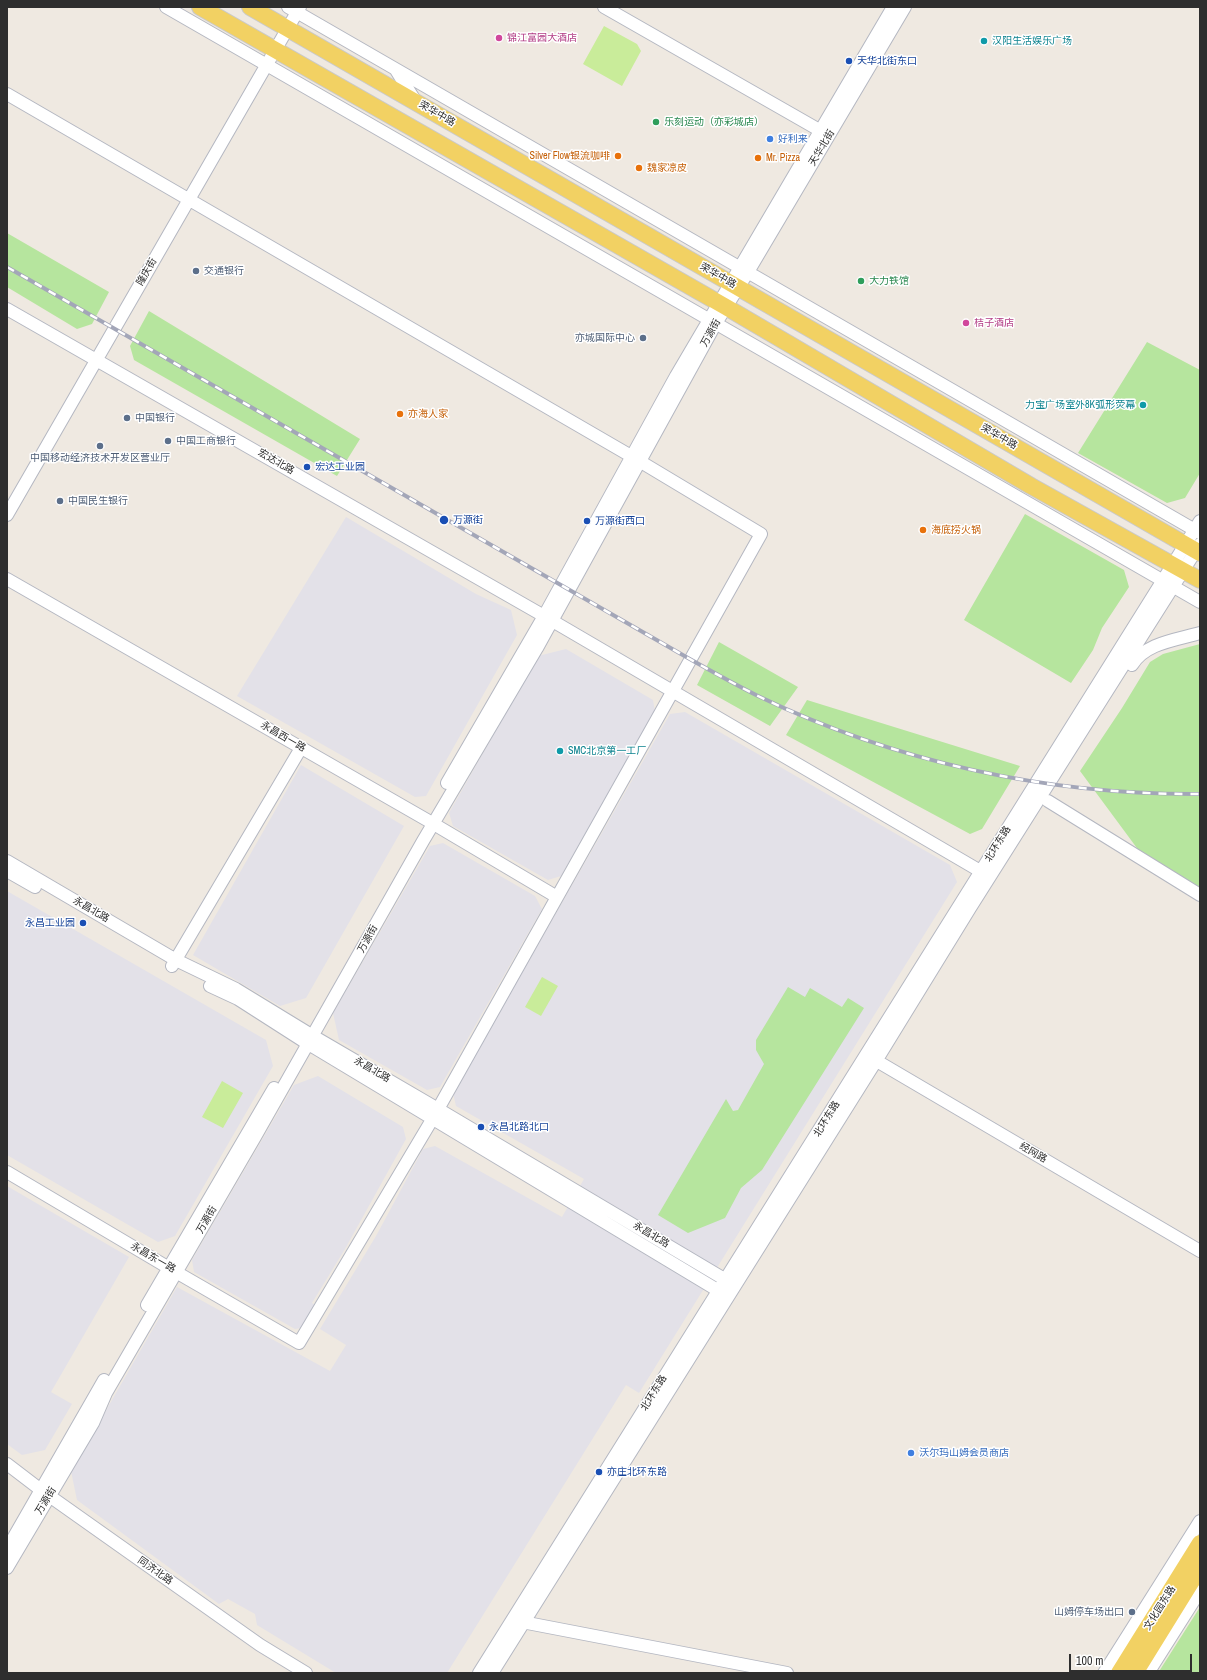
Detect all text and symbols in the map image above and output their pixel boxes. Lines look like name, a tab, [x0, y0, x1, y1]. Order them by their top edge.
place label: 锦江富园大酒店	[507, 32, 577, 44]
marker: 锦江富园大酒店	[494, 33, 504, 43]
place label: 汉阳生活娱乐广场	[992, 35, 1072, 47]
marker: 汉阳生活娱乐广场	[979, 36, 989, 46]
place label: 天华北街东口	[857, 55, 917, 67]
marker: 天华北街东口	[844, 56, 854, 66]
street label: 荣华中路	[417, 99, 457, 129]
place label: 乐刻运动（亦彩城店）	[664, 116, 764, 128]
marker: 乐刻运动（亦彩城店）	[651, 117, 661, 127]
street label: 天华北街	[807, 128, 837, 168]
place label: 好利来	[778, 133, 808, 145]
marker: 好利来	[765, 134, 775, 144]
place label: Silver Flow银流咖啡	[529, 150, 610, 162]
marker: Silver Flow银流咖啡	[613, 151, 623, 161]
place label: Mr. Pizza	[766, 152, 800, 164]
marker: Mr. Pizza	[753, 153, 763, 163]
place label: 魏家凉皮	[647, 162, 687, 174]
marker: 魏家凉皮	[634, 163, 644, 173]
street label: 隆庆街	[134, 256, 160, 288]
street label: 荣华中路	[698, 261, 738, 291]
place label: 交通银行	[204, 265, 244, 277]
marker: 交通银行	[191, 266, 201, 276]
place label: 大力铁馆	[869, 275, 909, 287]
marker: 大力铁馆	[856, 276, 866, 286]
street label: 万源街	[698, 317, 724, 349]
place label: 桔子酒店	[974, 317, 1014, 329]
marker: 桔子酒店	[961, 318, 971, 328]
place label: 亦城国际中心	[575, 332, 635, 344]
marker: 亦城国际中心	[638, 333, 648, 343]
place label: 力宝广场室外8K弧形荧幕	[1025, 399, 1135, 411]
marker: 力宝广场室外8K弧形荧幕	[1138, 400, 1148, 410]
place label: 亦海人家	[408, 408, 448, 420]
marker: 亦海人家	[395, 409, 405, 419]
place label: 中国银行	[135, 412, 175, 424]
marker: 中国银行	[122, 413, 132, 423]
street label: 荣华中路	[979, 422, 1019, 452]
place label: 中国工商银行	[176, 435, 236, 447]
marker: 中国工商银行	[163, 436, 173, 446]
marker: 中国移动经济技术开发区营业厅	[95, 441, 105, 451]
street label: 宏达北路	[256, 447, 296, 477]
place label: 中国移动经济技术开发区营业厅	[30, 452, 170, 464]
place label: 宏达工业园	[315, 461, 365, 473]
marker: 宏达工业园	[302, 462, 312, 472]
place label: 中国民生银行	[68, 495, 128, 507]
marker: 中国民生银行	[55, 496, 65, 506]
marker: 万源街	[438, 514, 450, 526]
place label: 万源街	[453, 514, 483, 526]
place label: 万源街西口	[595, 515, 645, 527]
marker: 万源街西口	[582, 516, 592, 526]
place label: 海底捞火锅	[931, 524, 981, 536]
marker: 海底捞火锅	[918, 525, 928, 535]
street label: 永昌西一路	[258, 719, 308, 755]
place label: SMC北京第一工厂	[568, 745, 646, 757]
marker: SMC北京第一工厂	[555, 746, 565, 756]
street label: 北环东路	[982, 824, 1014, 864]
street label: 永昌北路	[71, 895, 111, 925]
place label: 永昌工业园	[25, 917, 75, 929]
marker: 永昌工业园	[78, 918, 88, 928]
street label: 万源街	[355, 923, 381, 955]
street label: 永昌北路	[352, 1055, 392, 1085]
street label: 北环东路	[811, 1099, 843, 1139]
place label: 永昌北路北口	[489, 1121, 549, 1133]
marker: 永昌北路北口	[476, 1122, 486, 1132]
street label: 经网路	[1017, 1140, 1049, 1166]
street label: 万源街	[194, 1204, 220, 1236]
street label: 永昌北路	[631, 1220, 671, 1250]
street label: 永昌东一路	[128, 1240, 178, 1276]
street label: 北环东路	[638, 1373, 670, 1413]
place label: 沃尔玛山姆会员商店	[919, 1447, 1009, 1459]
marker: 沃尔玛山姆会员商店	[906, 1448, 916, 1458]
place label: 亦庄北环东路	[607, 1466, 667, 1478]
marker: 亦庄北环东路	[594, 1467, 604, 1477]
street label: 万源街	[33, 1485, 59, 1517]
street label: 同济北路	[135, 1555, 175, 1587]
street label: 文化园东路	[1142, 1584, 1178, 1632]
place label: 山姆停车场出口	[1054, 1606, 1124, 1618]
marker: 山姆停车场出口	[1127, 1607, 1137, 1617]
scale bar	[1071, 1646, 1194, 1672]
text: 100 m	[1076, 1653, 1103, 1669]

